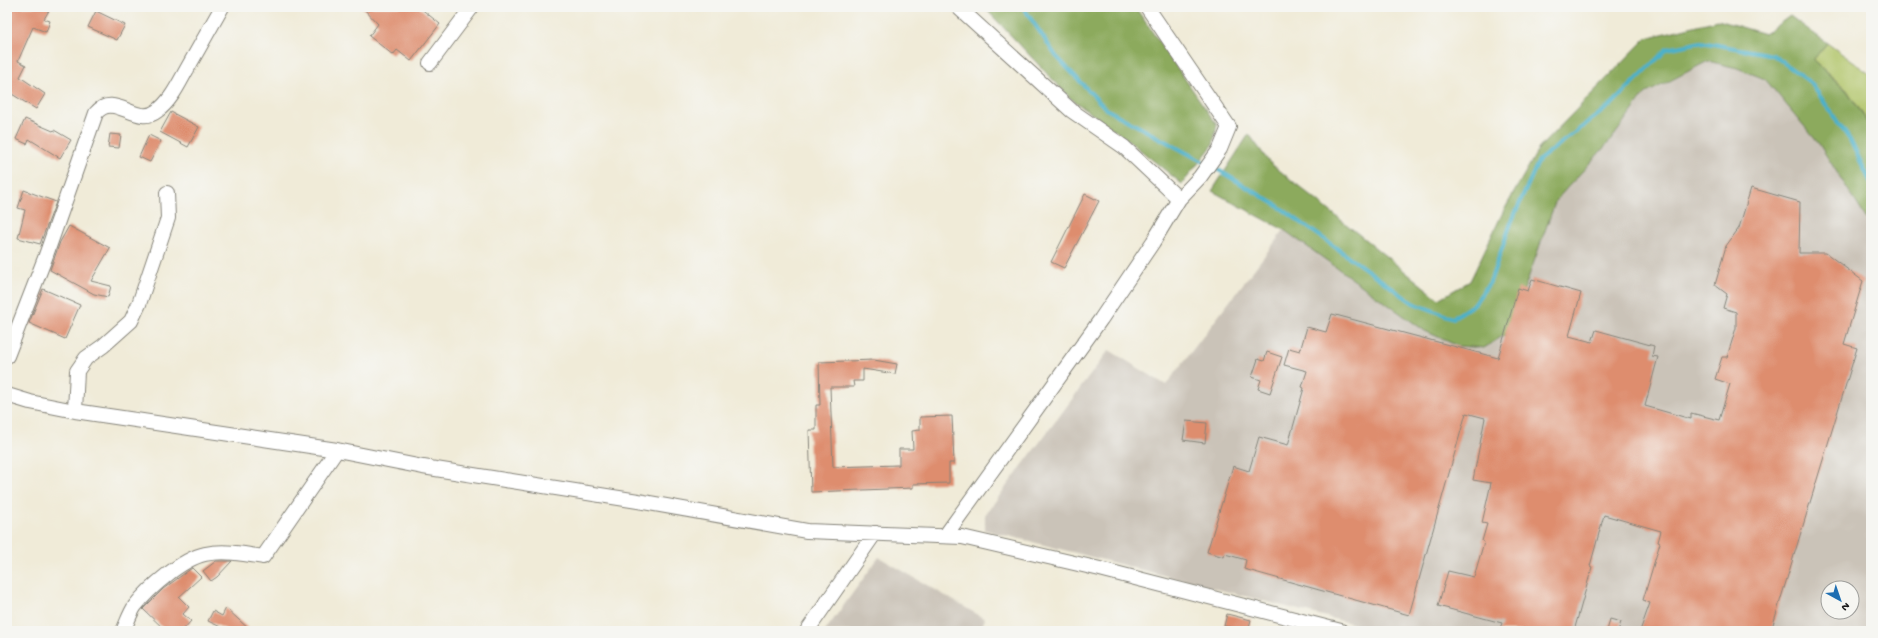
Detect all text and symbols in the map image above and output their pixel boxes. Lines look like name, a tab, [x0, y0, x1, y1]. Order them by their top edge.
north arrow	[1820, 580, 1860, 620]
text: N	[1839, 599, 1852, 613]

